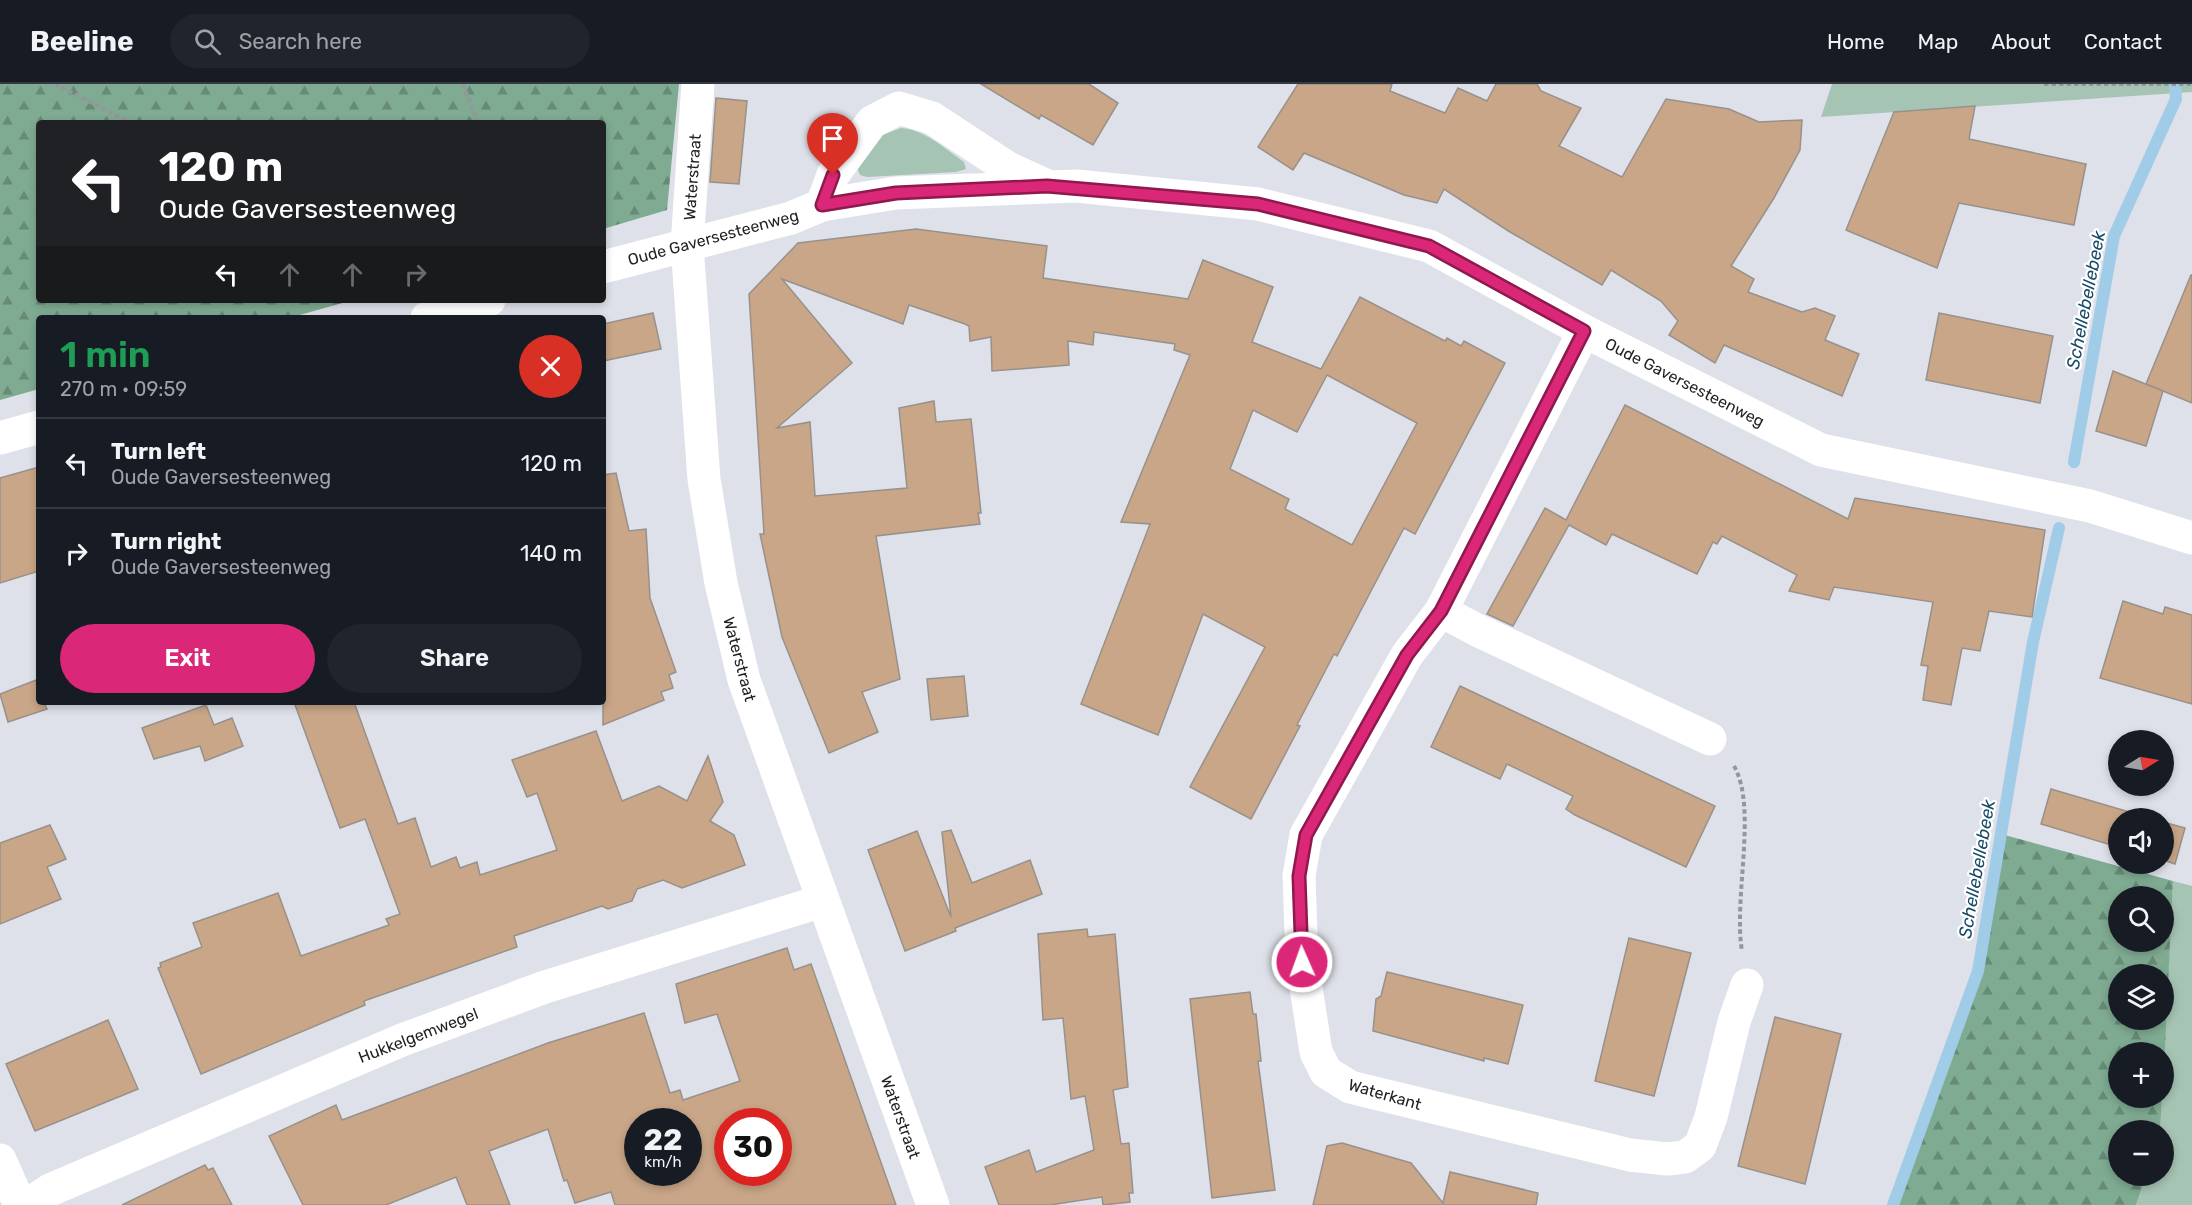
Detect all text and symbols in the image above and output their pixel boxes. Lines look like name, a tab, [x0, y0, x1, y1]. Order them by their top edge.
search box	[170, 14, 590, 68]
text: Beeline	[30, 25, 134, 58]
icon: search	[191, 25, 224, 58]
text: Search here	[239, 28, 362, 55]
text: Home	[1827, 29, 1884, 54]
text: Map	[1917, 29, 1958, 54]
text: About	[1991, 29, 2051, 54]
text: Contact	[2084, 29, 2162, 54]
pin	[807, 113, 858, 175]
icon: arrive	[816, 122, 849, 155]
street label: Waterstraat	[680, 133, 705, 221]
text: 120 m	[159, 142, 283, 192]
icon: left	[60, 144, 138, 222]
text: Oude Gaversesteenweg	[159, 193, 456, 225]
street label: Oude Gaversesteenweg	[626, 206, 801, 269]
water label: Schellebellebeek	[2062, 228, 2110, 371]
icon: left	[210, 258, 243, 291]
icon: ahead	[273, 258, 306, 291]
icon: ahead	[336, 258, 369, 291]
icon: right	[399, 258, 432, 291]
text: 1 min	[60, 333, 151, 376]
street label: Oude Gaversesteenweg	[1602, 334, 1768, 431]
button: close	[519, 335, 582, 398]
text: 270 m · 09:59	[60, 377, 187, 401]
text: Turn left	[111, 438, 206, 465]
icon: left	[60, 447, 93, 480]
text: 120 m	[521, 450, 582, 477]
text: Oude Gaversesteenweg	[111, 465, 331, 489]
text: Turn right	[111, 528, 221, 555]
icon: right	[60, 537, 93, 570]
text: 140 m	[520, 540, 582, 567]
text: Oude Gaversesteenweg	[111, 555, 331, 579]
street label: Waterstraat	[719, 615, 760, 703]
button: Exit	[60, 624, 315, 693]
button: Share	[327, 624, 582, 693]
north arrow	[2108, 730, 2174, 796]
map controls	[2108, 730, 2174, 1186]
water label: Schellebellebeek	[1954, 797, 2000, 940]
button: sound	[2108, 808, 2174, 874]
button: search	[2108, 886, 2174, 952]
position arrow	[1270, 930, 1334, 994]
button: layers	[2108, 964, 2174, 1030]
street label: Hukkelgemwegel	[356, 1004, 481, 1067]
button: +	[2108, 1042, 2174, 1108]
street label: Waterstraat	[877, 1073, 924, 1161]
street label: Waterkant	[1346, 1075, 1424, 1114]
speed limit sign: 30	[714, 1108, 792, 1186]
button: −	[2108, 1120, 2174, 1186]
text: 22	[644, 1122, 683, 1158]
text: km/h	[644, 1153, 682, 1171]

